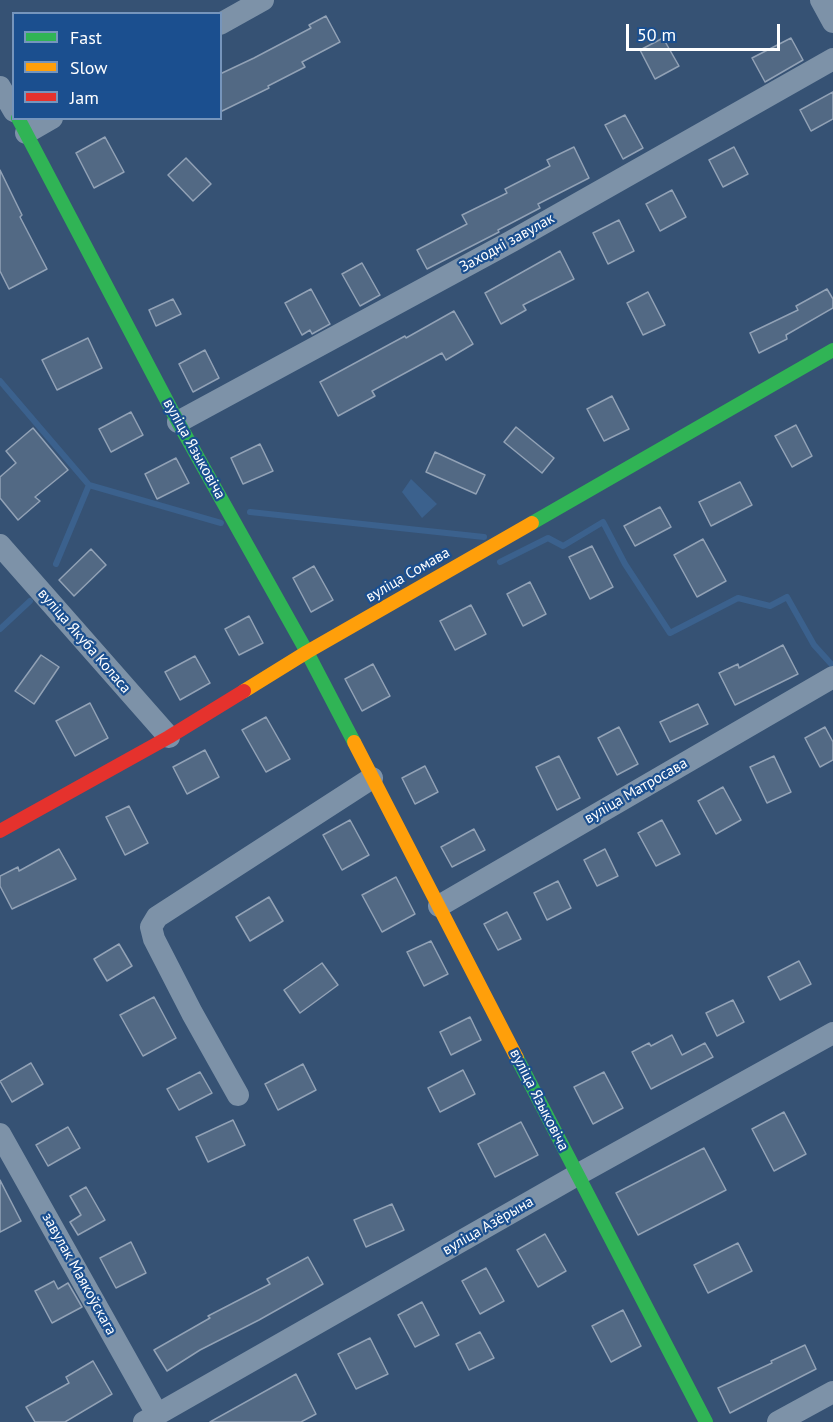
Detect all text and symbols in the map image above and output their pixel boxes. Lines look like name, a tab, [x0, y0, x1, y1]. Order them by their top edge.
legend	[12, 12, 222, 120]
scale bar	[629, 12, 784, 50]
text: 50 m	[637, 23, 676, 46]
text: Fast	[70, 26, 102, 49]
text: Slow	[70, 56, 108, 79]
text: Jam	[70, 86, 99, 109]
street label: Заходні завулак	[456, 210, 558, 276]
street label: вуліца Языковіча	[159, 396, 229, 502]
street label: вуліца Сомава	[363, 544, 453, 606]
street label: вуліца Якуба Коласа	[34, 585, 134, 697]
street label: вуліца Матросава	[581, 754, 691, 828]
street label: вуліца Языковіча	[506, 1046, 572, 1154]
street label: вуліца Азёрына	[439, 1193, 537, 1259]
street label: завулак Маякоўскага	[38, 1210, 120, 1338]

